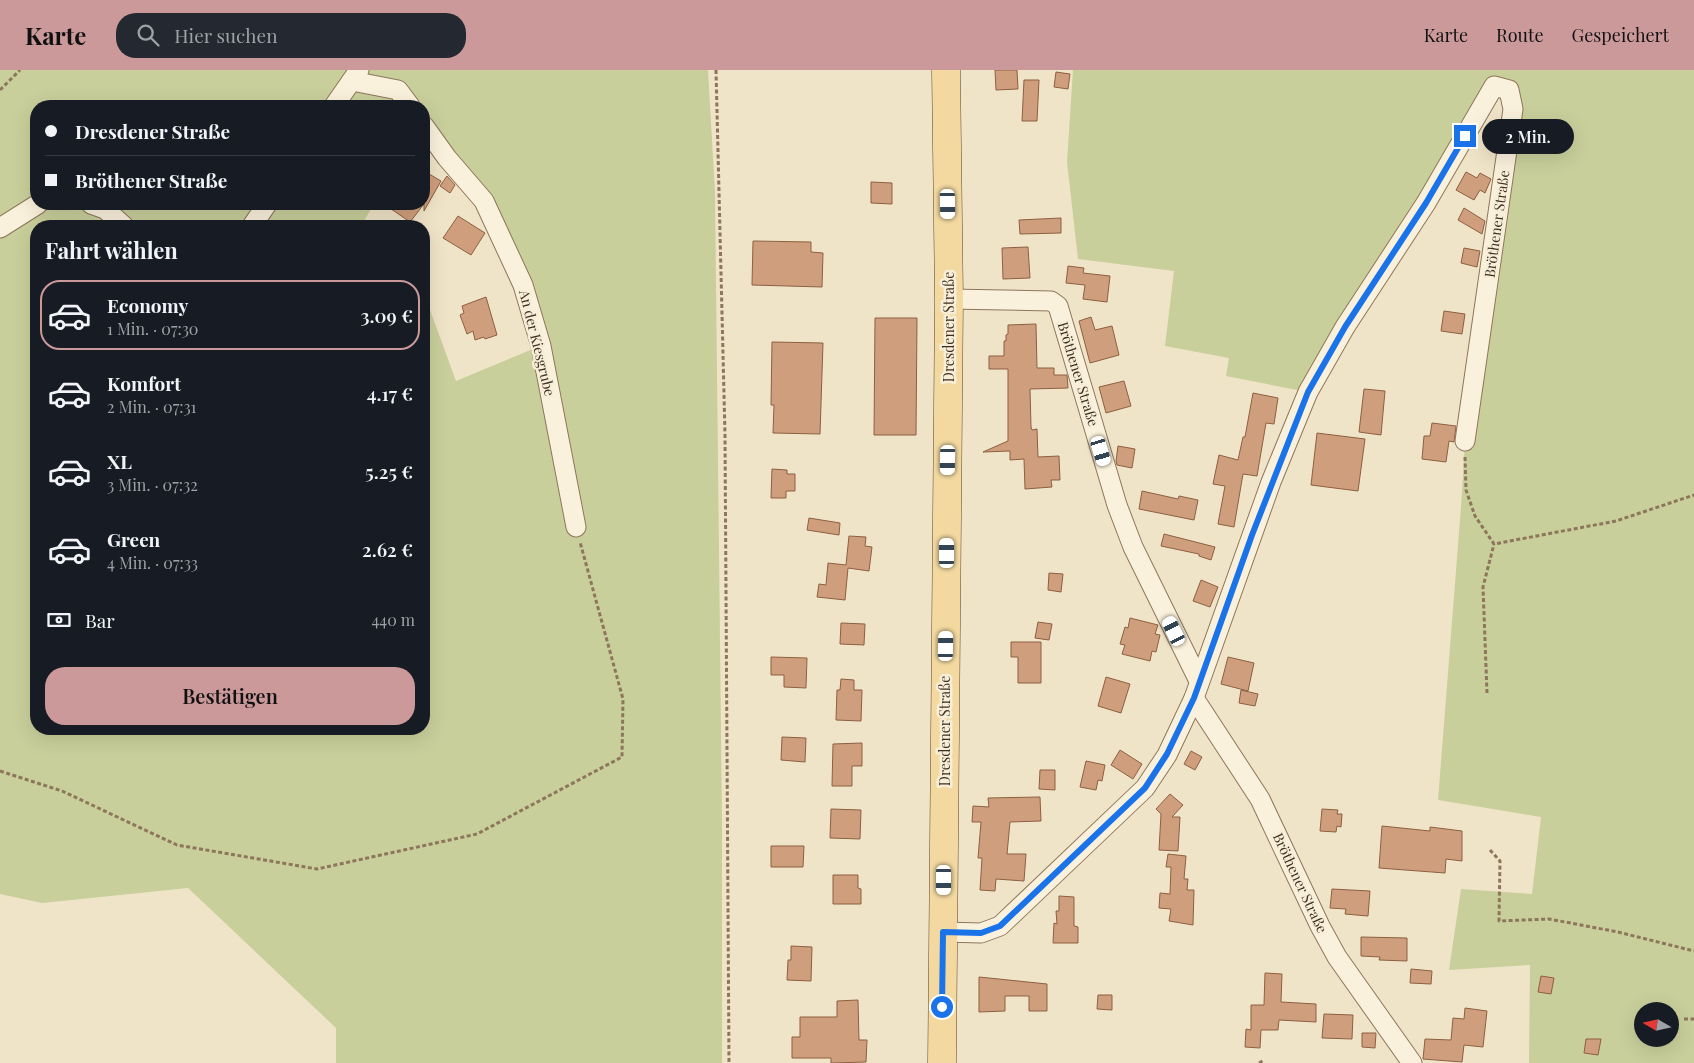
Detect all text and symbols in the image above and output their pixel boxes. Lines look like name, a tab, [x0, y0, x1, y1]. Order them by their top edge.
search box	[116, 13, 466, 58]
text: Karte	[25, 19, 86, 51]
icon: search	[134, 21, 162, 49]
text: Hier suchen	[174, 22, 277, 48]
text: Karte	[1424, 23, 1468, 47]
text: Route	[1496, 23, 1544, 47]
text: Gespeichert	[1572, 23, 1669, 47]
text: Dresdener Straße	[75, 118, 230, 144]
callout: 2 Min.	[1482, 118, 1575, 154]
route end	[1454, 125, 1476, 147]
text: 2 Min.	[1505, 126, 1551, 147]
text: Bröthener Straße	[75, 167, 227, 193]
street label: Bröthener Straße	[1480, 169, 1513, 279]
car	[940, 189, 955, 219]
text: Fahrt wählen	[45, 235, 178, 265]
street label: Dresdener Straße	[939, 272, 958, 382]
street label: An der Kiesgrube	[515, 287, 560, 398]
text: Economy	[107, 292, 188, 318]
icon: car	[47, 293, 92, 338]
text: 3.09 €	[360, 302, 413, 328]
text: 1 Min. · 07:30	[107, 318, 198, 339]
street label: Bröthener Straße	[1054, 319, 1103, 428]
text: Komfort	[107, 370, 181, 396]
icon: car	[47, 371, 92, 416]
text: 4.17 €	[367, 380, 413, 406]
text: 2 Min. · 07:31	[107, 396, 197, 417]
car	[1089, 434, 1112, 468]
car	[940, 445, 955, 475]
text: XL	[107, 448, 132, 474]
icon: car	[47, 449, 92, 494]
text: 5.25 €	[365, 458, 413, 484]
text: 3 Min. · 07:32	[107, 474, 198, 495]
text: Green	[107, 526, 160, 552]
icon: car	[47, 527, 92, 572]
text: 2.62 €	[362, 536, 413, 562]
car	[939, 538, 954, 568]
text: 4 Min. · 07:33	[107, 552, 198, 573]
icon: cash	[45, 606, 73, 634]
text: Bar	[85, 607, 115, 633]
text: 440 m	[371, 609, 415, 630]
car	[1160, 614, 1187, 648]
car	[938, 631, 953, 661]
button: Bestätigen	[45, 667, 415, 725]
street label: Dresdener Straße	[935, 676, 954, 786]
street label: Bröthener Straße	[1269, 830, 1332, 936]
car	[936, 865, 951, 895]
route start	[931, 996, 953, 1018]
north arrow	[1634, 1002, 1679, 1048]
map controls	[1634, 1002, 1679, 1047]

